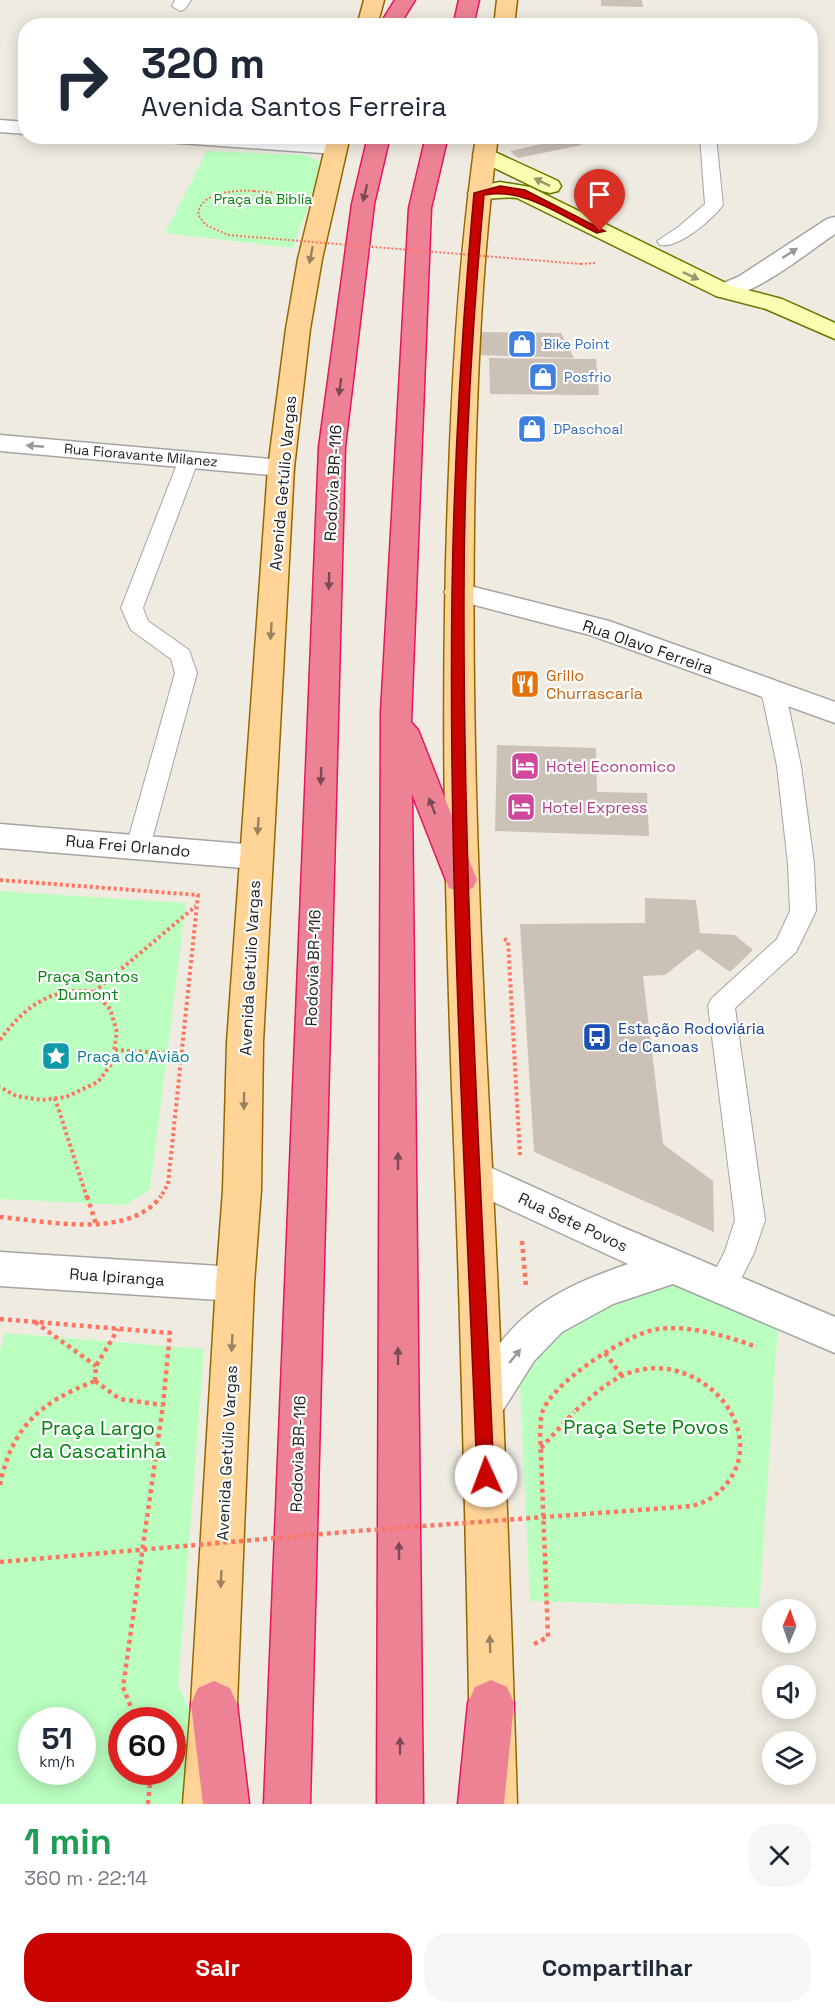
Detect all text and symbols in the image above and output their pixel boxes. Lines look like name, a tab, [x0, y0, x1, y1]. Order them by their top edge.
text: 320 m	[141, 37, 265, 90]
icon: right	[42, 42, 120, 120]
text: Avenida Santos Ferreira	[141, 89, 447, 124]
pin	[574, 169, 625, 231]
one-way arrow	[534, 177, 551, 187]
icon: arrive	[583, 178, 616, 211]
one-way arrow	[360, 184, 370, 203]
park label: Praça da Biblía	[214, 190, 312, 208]
one-way arrow	[306, 245, 315, 264]
one-way arrow	[782, 247, 798, 259]
one-way arrow	[683, 271, 701, 281]
shop icon: Bike Point	[506, 328, 538, 360]
place label: Bike Point	[543, 335, 610, 353]
shop icon: Posfrio	[527, 361, 559, 393]
place label: Posfrio	[564, 368, 612, 386]
one-way arrow	[335, 377, 344, 396]
street label: Avenida Getúlio Vargas	[265, 395, 301, 571]
shop icon: DPaschoal	[516, 413, 548, 445]
place label: DPaschoal	[553, 420, 623, 438]
street label: Rodovia BR-116	[319, 424, 347, 542]
street label: Rua Fioravante Milanez	[63, 439, 219, 471]
one-way arrow	[25, 441, 44, 451]
one-way arrow	[324, 572, 333, 591]
street label: Rua Olavo Ferreira	[580, 615, 716, 679]
one-way arrow	[266, 622, 276, 641]
place label: Grillo Churrascaria	[546, 665, 643, 704]
restaurant icon: Grillo Churrascaria	[509, 668, 541, 700]
hotel icon: Hotel Economico	[509, 750, 541, 782]
place label: Hotel Economico	[546, 756, 676, 777]
one-way arrow	[317, 766, 326, 785]
hotel icon: Hotel Express	[505, 791, 537, 823]
one-way arrow	[427, 796, 437, 814]
place label: Hotel Express	[542, 797, 648, 818]
one-way arrow	[254, 817, 263, 836]
street label: Rua Frei Orlando	[65, 830, 191, 862]
street label: Avenida Getúlio Vargas	[235, 880, 265, 1056]
street label: Rodovia BR-116	[300, 909, 326, 1027]
park label: Praça Santos Dumont	[37, 966, 139, 1005]
place label: Estação Rodoviária de Canoas	[618, 1018, 765, 1057]
bus stop icon: Estação Rodoviária de Canoas	[581, 1021, 613, 1053]
place icon: Praça do Avião	[40, 1040, 72, 1072]
place label: Praça do Avião	[77, 1046, 190, 1067]
one-way arrow	[239, 1091, 249, 1110]
one-way arrow	[393, 1151, 403, 1170]
street label: Rua Sete Povos	[515, 1187, 631, 1257]
street label: Rua Ipiranga	[69, 1263, 165, 1291]
one-way arrow	[228, 1333, 237, 1352]
one-way arrow	[393, 1346, 403, 1365]
one-way arrow	[509, 1348, 522, 1364]
street label: Avenida Getúlio Vargas	[212, 1365, 242, 1541]
street label: Rodovia BR-116	[285, 1395, 311, 1513]
park label: Praça Sete Povos	[563, 1414, 729, 1440]
park label: Praça Largo da Cascatinha	[29, 1415, 167, 1464]
position arrow	[454, 1444, 518, 1508]
one-way arrow	[394, 1541, 404, 1560]
one-way arrow	[216, 1570, 225, 1589]
north arrow	[762, 1599, 816, 1653]
map controls	[762, 1599, 816, 1785]
one-way arrow	[485, 1635, 495, 1654]
button: sound	[762, 1665, 816, 1719]
speed limit sign: 60	[108, 1707, 186, 1785]
text: 51	[41, 1719, 73, 1758]
button: layers	[762, 1731, 816, 1785]
one-way arrow	[395, 1736, 405, 1755]
text: km/h	[39, 1752, 75, 1771]
text: 1 min	[24, 1819, 112, 1865]
button: close	[748, 1824, 811, 1887]
text: 360 m · 22:14	[24, 1865, 148, 1891]
button: Sair	[24, 1933, 412, 2002]
button: Compartilhar	[424, 1933, 811, 2002]

